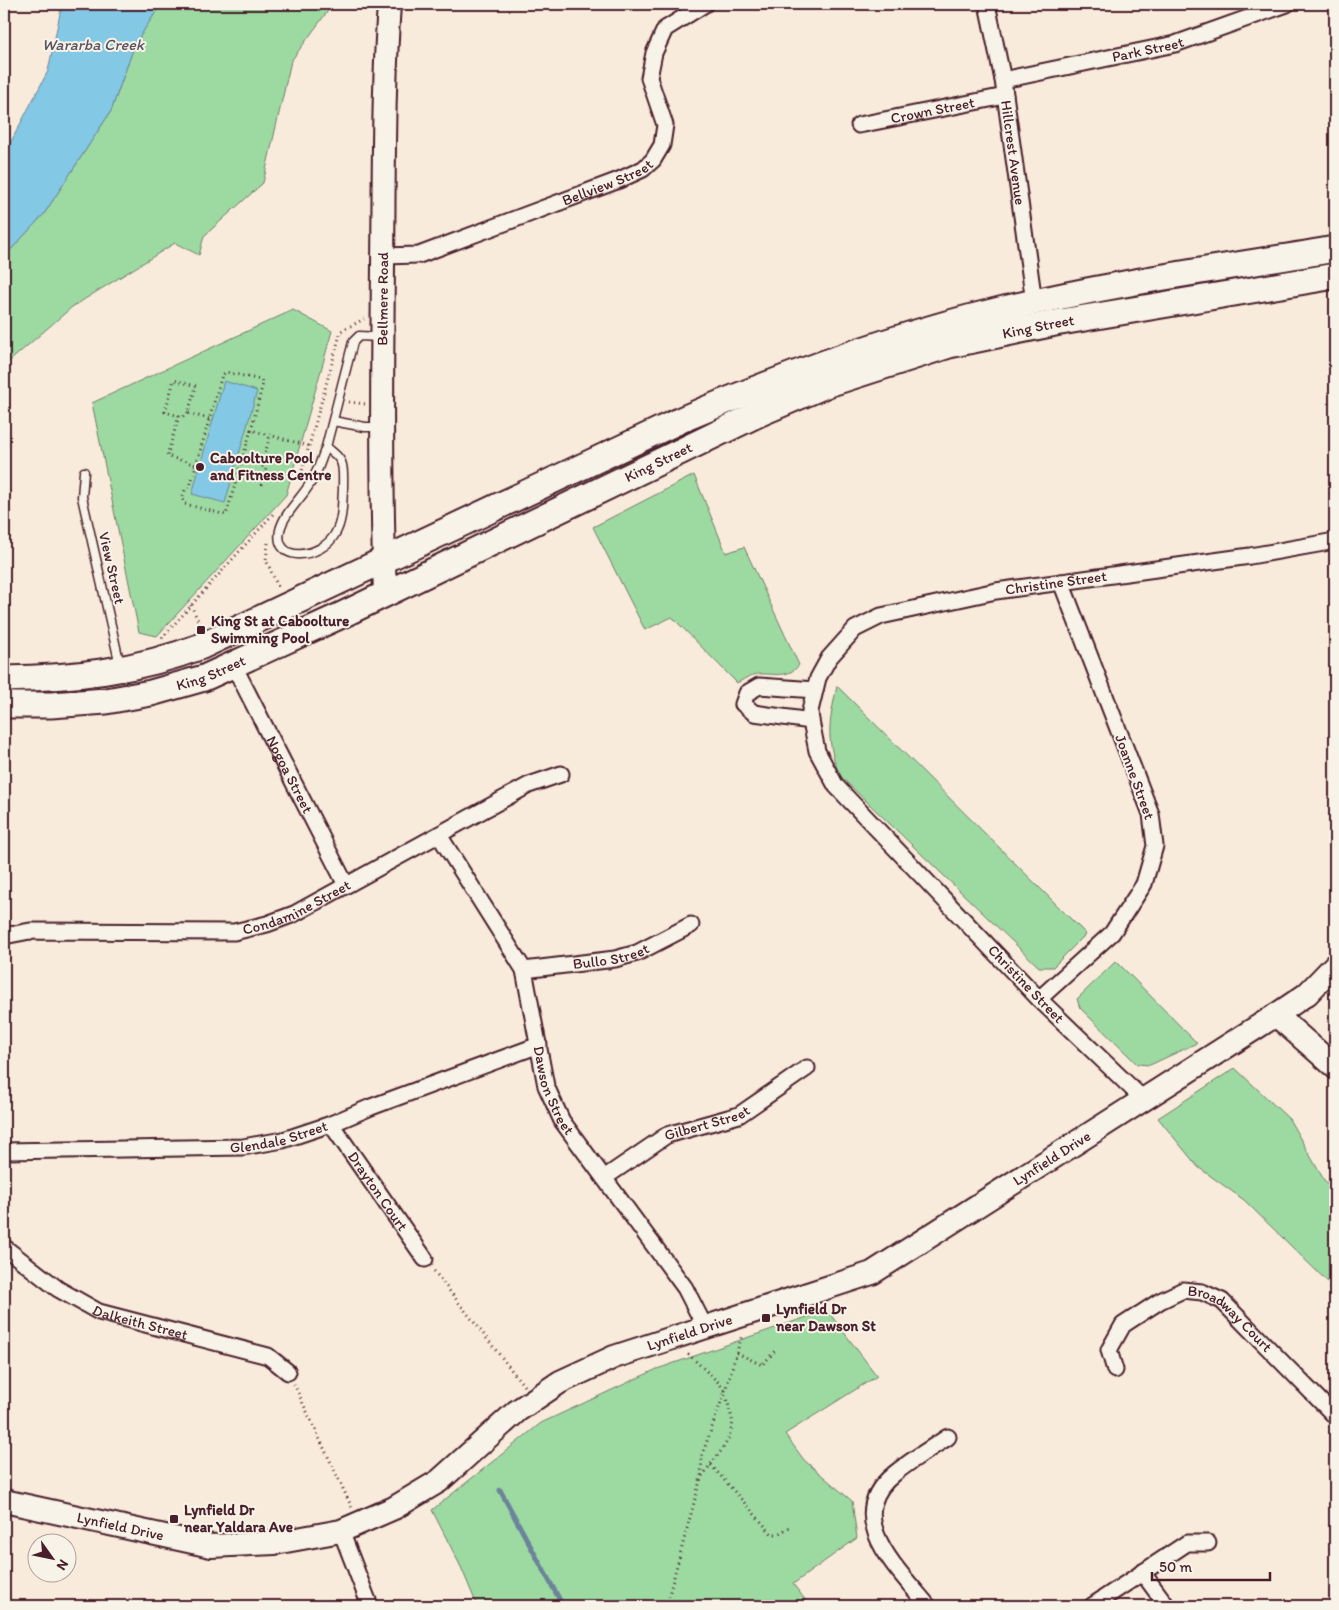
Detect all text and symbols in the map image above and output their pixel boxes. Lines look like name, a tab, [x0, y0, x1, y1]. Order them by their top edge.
street label: Park Street	[1110, 32, 1187, 66]
water label: Wararba Creek	[42, 35, 145, 54]
street label: Crown Street	[889, 93, 976, 127]
street label: Hillcrest Avenue	[997, 99, 1029, 206]
street label: Bellview Street	[560, 155, 657, 210]
street label: Bellmere Road	[373, 252, 392, 346]
street label: King Street	[1001, 311, 1076, 343]
street label: King Street	[622, 438, 695, 486]
place label: Caboolture Pool and Fitness Centre	[210, 449, 331, 484]
marker: Caboolture Pool and Fitness Centre	[194, 461, 206, 473]
street label: View Street	[95, 530, 129, 606]
street label: Christine Street	[1004, 567, 1108, 599]
place label: King St at Caboolture Swimming Pool	[211, 612, 349, 648]
marker: King St at Caboolture Swimming Pool	[195, 624, 207, 636]
street label: King Street	[174, 651, 249, 694]
street label: Joanne Street	[1111, 732, 1159, 822]
street label: Nogoa Street	[262, 733, 317, 817]
street label: Condamine Street	[241, 876, 354, 939]
street label: Bullo Street	[572, 939, 652, 973]
street label: Christine Street	[984, 941, 1068, 1027]
street label: Dawson Street	[530, 1044, 578, 1139]
street label: Gilbert Street	[662, 1101, 754, 1144]
street label: Glendale Street	[230, 1117, 330, 1156]
street label: Lynfield Drive	[1010, 1127, 1094, 1190]
street label: Drayton Court	[344, 1148, 412, 1235]
street label: Broadway Court	[1187, 1282, 1276, 1356]
place label: Lynfield Dr near Dawson St	[775, 1300, 876, 1335]
street label: Dalkeith Street	[89, 1301, 190, 1344]
street label: Lynfield Drive	[645, 1310, 735, 1355]
marker: Lynfield Dr near Dawson St	[760, 1312, 772, 1324]
place label: Lynfield Dr near Yaldara Ave	[183, 1501, 293, 1536]
street label: Lynfield Drive	[75, 1508, 165, 1544]
marker: Lynfield Dr near Yaldara Ave	[168, 1513, 180, 1525]
north arrow	[28, 1532, 78, 1582]
scale bar	[1152, 1550, 1269, 1582]
text: N	[53, 1556, 72, 1573]
text: 50 m	[1159, 1558, 1192, 1576]

